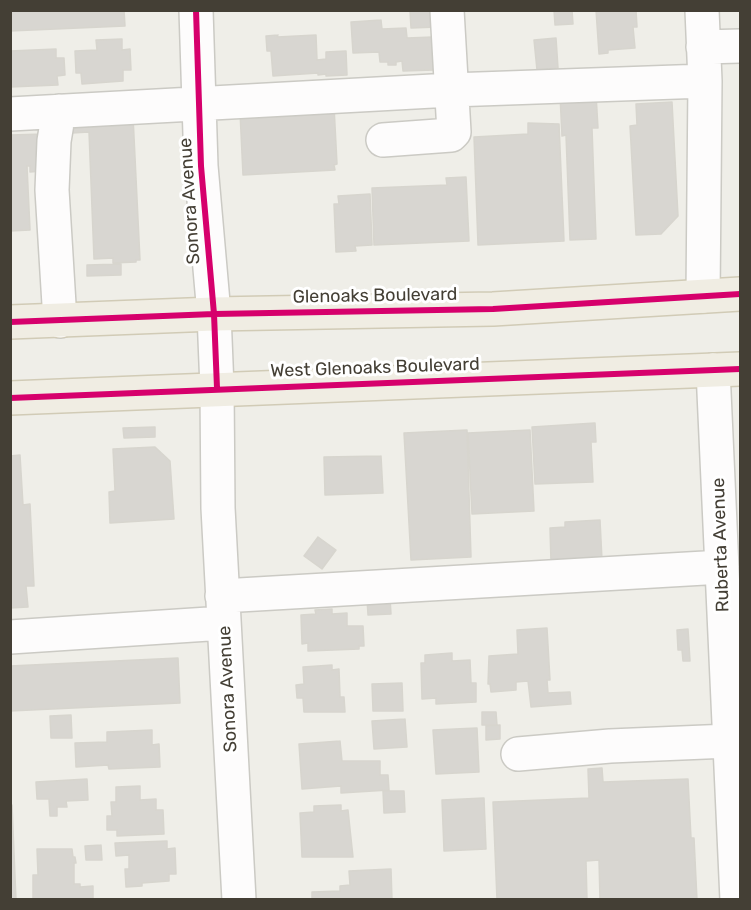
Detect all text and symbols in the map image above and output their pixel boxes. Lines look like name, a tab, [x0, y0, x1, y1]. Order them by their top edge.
street label: Sonora Avenue	[175, 137, 205, 265]
street label: Glenoaks Boulevard	[292, 284, 458, 308]
street label: West Glenoaks Boulevard	[270, 354, 480, 382]
street label: Ruberta Avenue	[708, 477, 734, 613]
street label: Sonora Avenue	[214, 625, 242, 753]

